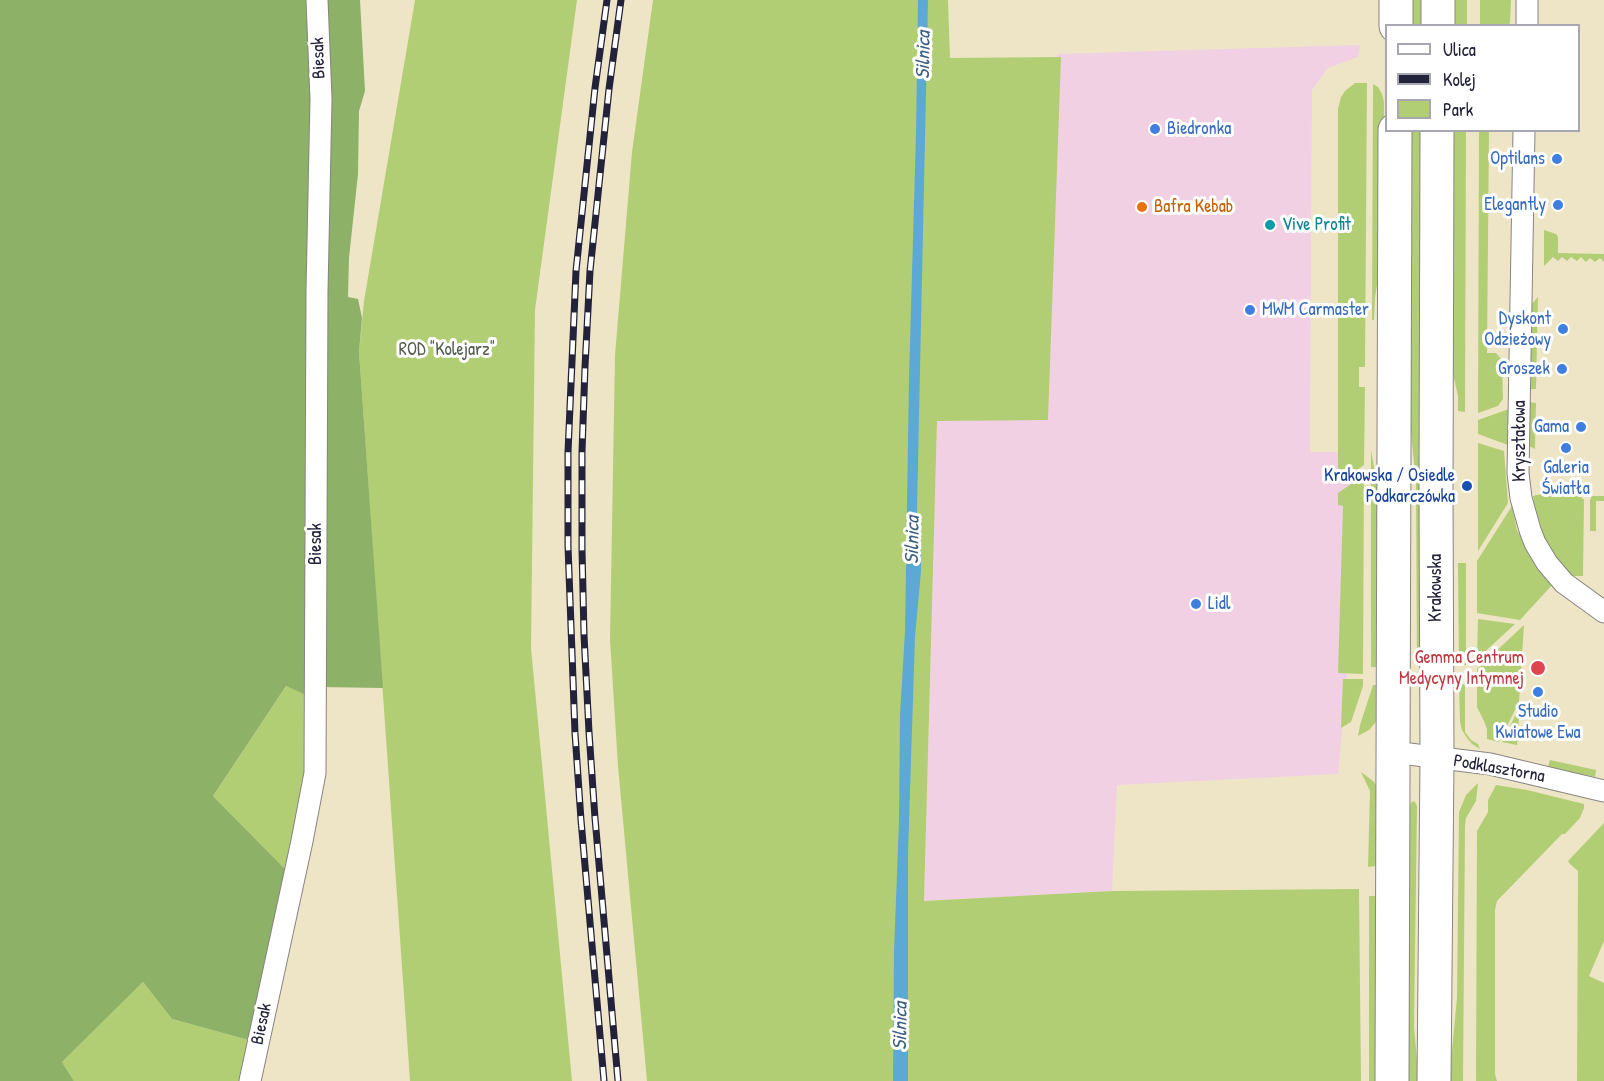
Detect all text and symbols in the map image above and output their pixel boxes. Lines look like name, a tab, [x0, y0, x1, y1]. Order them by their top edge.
legend	[1385, 24, 1580, 132]
water label: Silnica	[912, 31, 936, 79]
street label: Biesak	[307, 37, 331, 79]
text: Ulica	[1443, 37, 1476, 62]
text: Kolej	[1443, 67, 1476, 92]
text: Park	[1443, 97, 1473, 122]
place label: Biedronka	[1167, 118, 1231, 140]
marker: Biedronka	[1148, 122, 1162, 136]
place label: Optilans	[1490, 148, 1545, 170]
marker: Optilans	[1550, 152, 1564, 166]
place label: Elegantly	[1484, 194, 1546, 216]
place label: Bafra Kebab	[1154, 196, 1233, 218]
marker: Elegantly	[1551, 198, 1565, 212]
marker: Bafra Kebab	[1135, 200, 1149, 214]
place label: Vive Profit	[1282, 214, 1351, 236]
marker: Vive Profit	[1263, 218, 1277, 232]
place label: MWM Carmaster	[1262, 299, 1369, 321]
marker: MWM Carmaster	[1243, 303, 1257, 317]
place label: Dyskont Odzieżowy	[1484, 308, 1551, 350]
marker: Dyskont Odzieżowy	[1556, 322, 1570, 336]
park label: ROD "Kolejarz"	[399, 339, 495, 361]
place label: Groszek	[1498, 358, 1550, 380]
marker: Groszek	[1555, 362, 1569, 376]
street label: Kryształowa	[1509, 400, 1531, 482]
place label: Gama	[1534, 416, 1569, 438]
marker: Gama	[1574, 420, 1588, 434]
marker: Galeria Światła	[1559, 441, 1573, 455]
place label: Galeria Światła	[1542, 457, 1590, 500]
place label: Krakowska / Osiedle Podkarczówka	[1324, 465, 1455, 508]
marker: Krakowska / Osiedle Podkarczówka	[1460, 479, 1474, 493]
water label: Silnica	[901, 516, 925, 564]
street label: Biesak	[305, 523, 327, 565]
street label: Krakowska	[1425, 554, 1447, 622]
place label: Lidl	[1208, 593, 1231, 615]
marker: Lidl	[1189, 597, 1203, 611]
place label: Gemma Centrum Medycyny Intymnej	[1399, 647, 1524, 690]
marker: Gemma Centrum Medycyny Intymnej	[1529, 659, 1547, 677]
marker: Studio Kwiatowe Ewa	[1531, 685, 1545, 699]
place label: Studio Kwiatowe Ewa	[1495, 701, 1581, 744]
street label: Podklasztorna	[1452, 750, 1546, 788]
street label: Biesak	[247, 1001, 277, 1047]
water label: Silnica	[889, 1002, 913, 1050]

